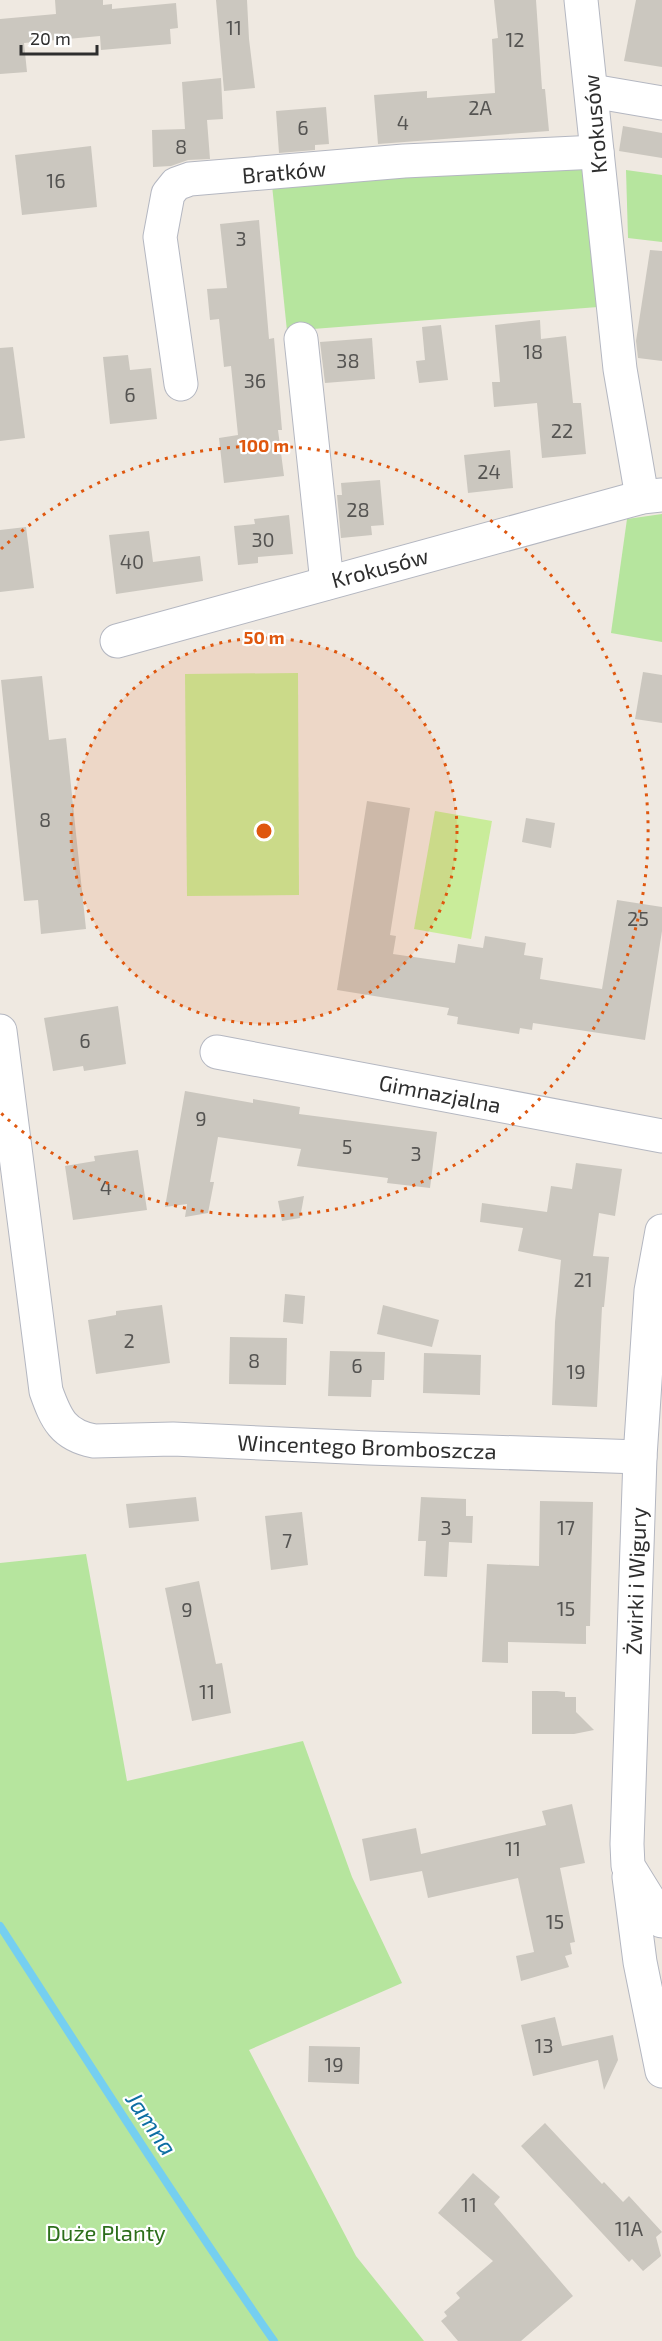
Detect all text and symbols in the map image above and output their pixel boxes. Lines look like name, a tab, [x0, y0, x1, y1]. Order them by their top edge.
house number: 11	[226, 15, 242, 39]
scale bar	[21, 18, 98, 56]
text: 20 m	[30, 27, 71, 49]
house number: 12	[505, 27, 525, 51]
street label: Krokusów	[577, 73, 611, 175]
house number: 2A	[468, 95, 492, 119]
house number: 4	[397, 110, 409, 134]
house number: 6	[297, 115, 309, 139]
house number: 8	[175, 134, 187, 158]
street label: Bratków	[241, 154, 327, 188]
house number: 16	[46, 168, 66, 192]
house number: 3	[235, 226, 247, 250]
house number: 18	[523, 339, 543, 363]
house number: 38	[336, 348, 360, 372]
house number: 36	[244, 368, 266, 392]
house number: 6	[124, 382, 136, 406]
house number: 22	[551, 418, 573, 442]
text: 100 m	[239, 434, 289, 456]
house number: 24	[477, 459, 501, 483]
house number: 28	[346, 497, 370, 521]
house number: 30	[251, 527, 275, 551]
street label: Krokusów	[328, 542, 431, 592]
house number: 40	[120, 549, 144, 573]
text: 50 m	[243, 626, 285, 648]
house number: 8	[39, 807, 51, 831]
centre of rings	[254, 821, 274, 841]
house number: 25	[627, 906, 649, 930]
house number: 6	[79, 1028, 91, 1052]
street label: Gimnazjalna	[377, 1068, 503, 1119]
house number: 9	[195, 1106, 207, 1130]
house number: 5	[342, 1134, 352, 1158]
house number: 3	[410, 1141, 422, 1165]
house number: 4	[100, 1175, 112, 1199]
house number: 21	[573, 1267, 593, 1291]
house number: 2	[123, 1328, 135, 1352]
house number: 8	[248, 1348, 260, 1372]
house number: 6	[351, 1353, 363, 1377]
house number: 19	[566, 1359, 586, 1383]
street label: Wincentego Bromboszcza	[237, 1428, 497, 1464]
street label: Żwirki i Wigury	[619, 1506, 651, 1655]
house number: 3	[440, 1515, 452, 1539]
house number: 17	[557, 1515, 575, 1539]
house number: 7	[282, 1528, 292, 1552]
house number: 15	[557, 1596, 575, 1620]
house number: 9	[181, 1597, 193, 1621]
house number: 11	[199, 1679, 215, 1703]
house number: 11	[505, 1836, 521, 1860]
house number: 15	[546, 1909, 564, 1933]
house number: 13	[534, 2033, 554, 2057]
house number: 19	[324, 2052, 344, 2076]
water label: Jamna	[120, 2085, 184, 2160]
house number: 11	[461, 2192, 477, 2216]
house number: 11A	[615, 2216, 644, 2240]
park label: Duże Planty	[46, 2219, 166, 2245]

